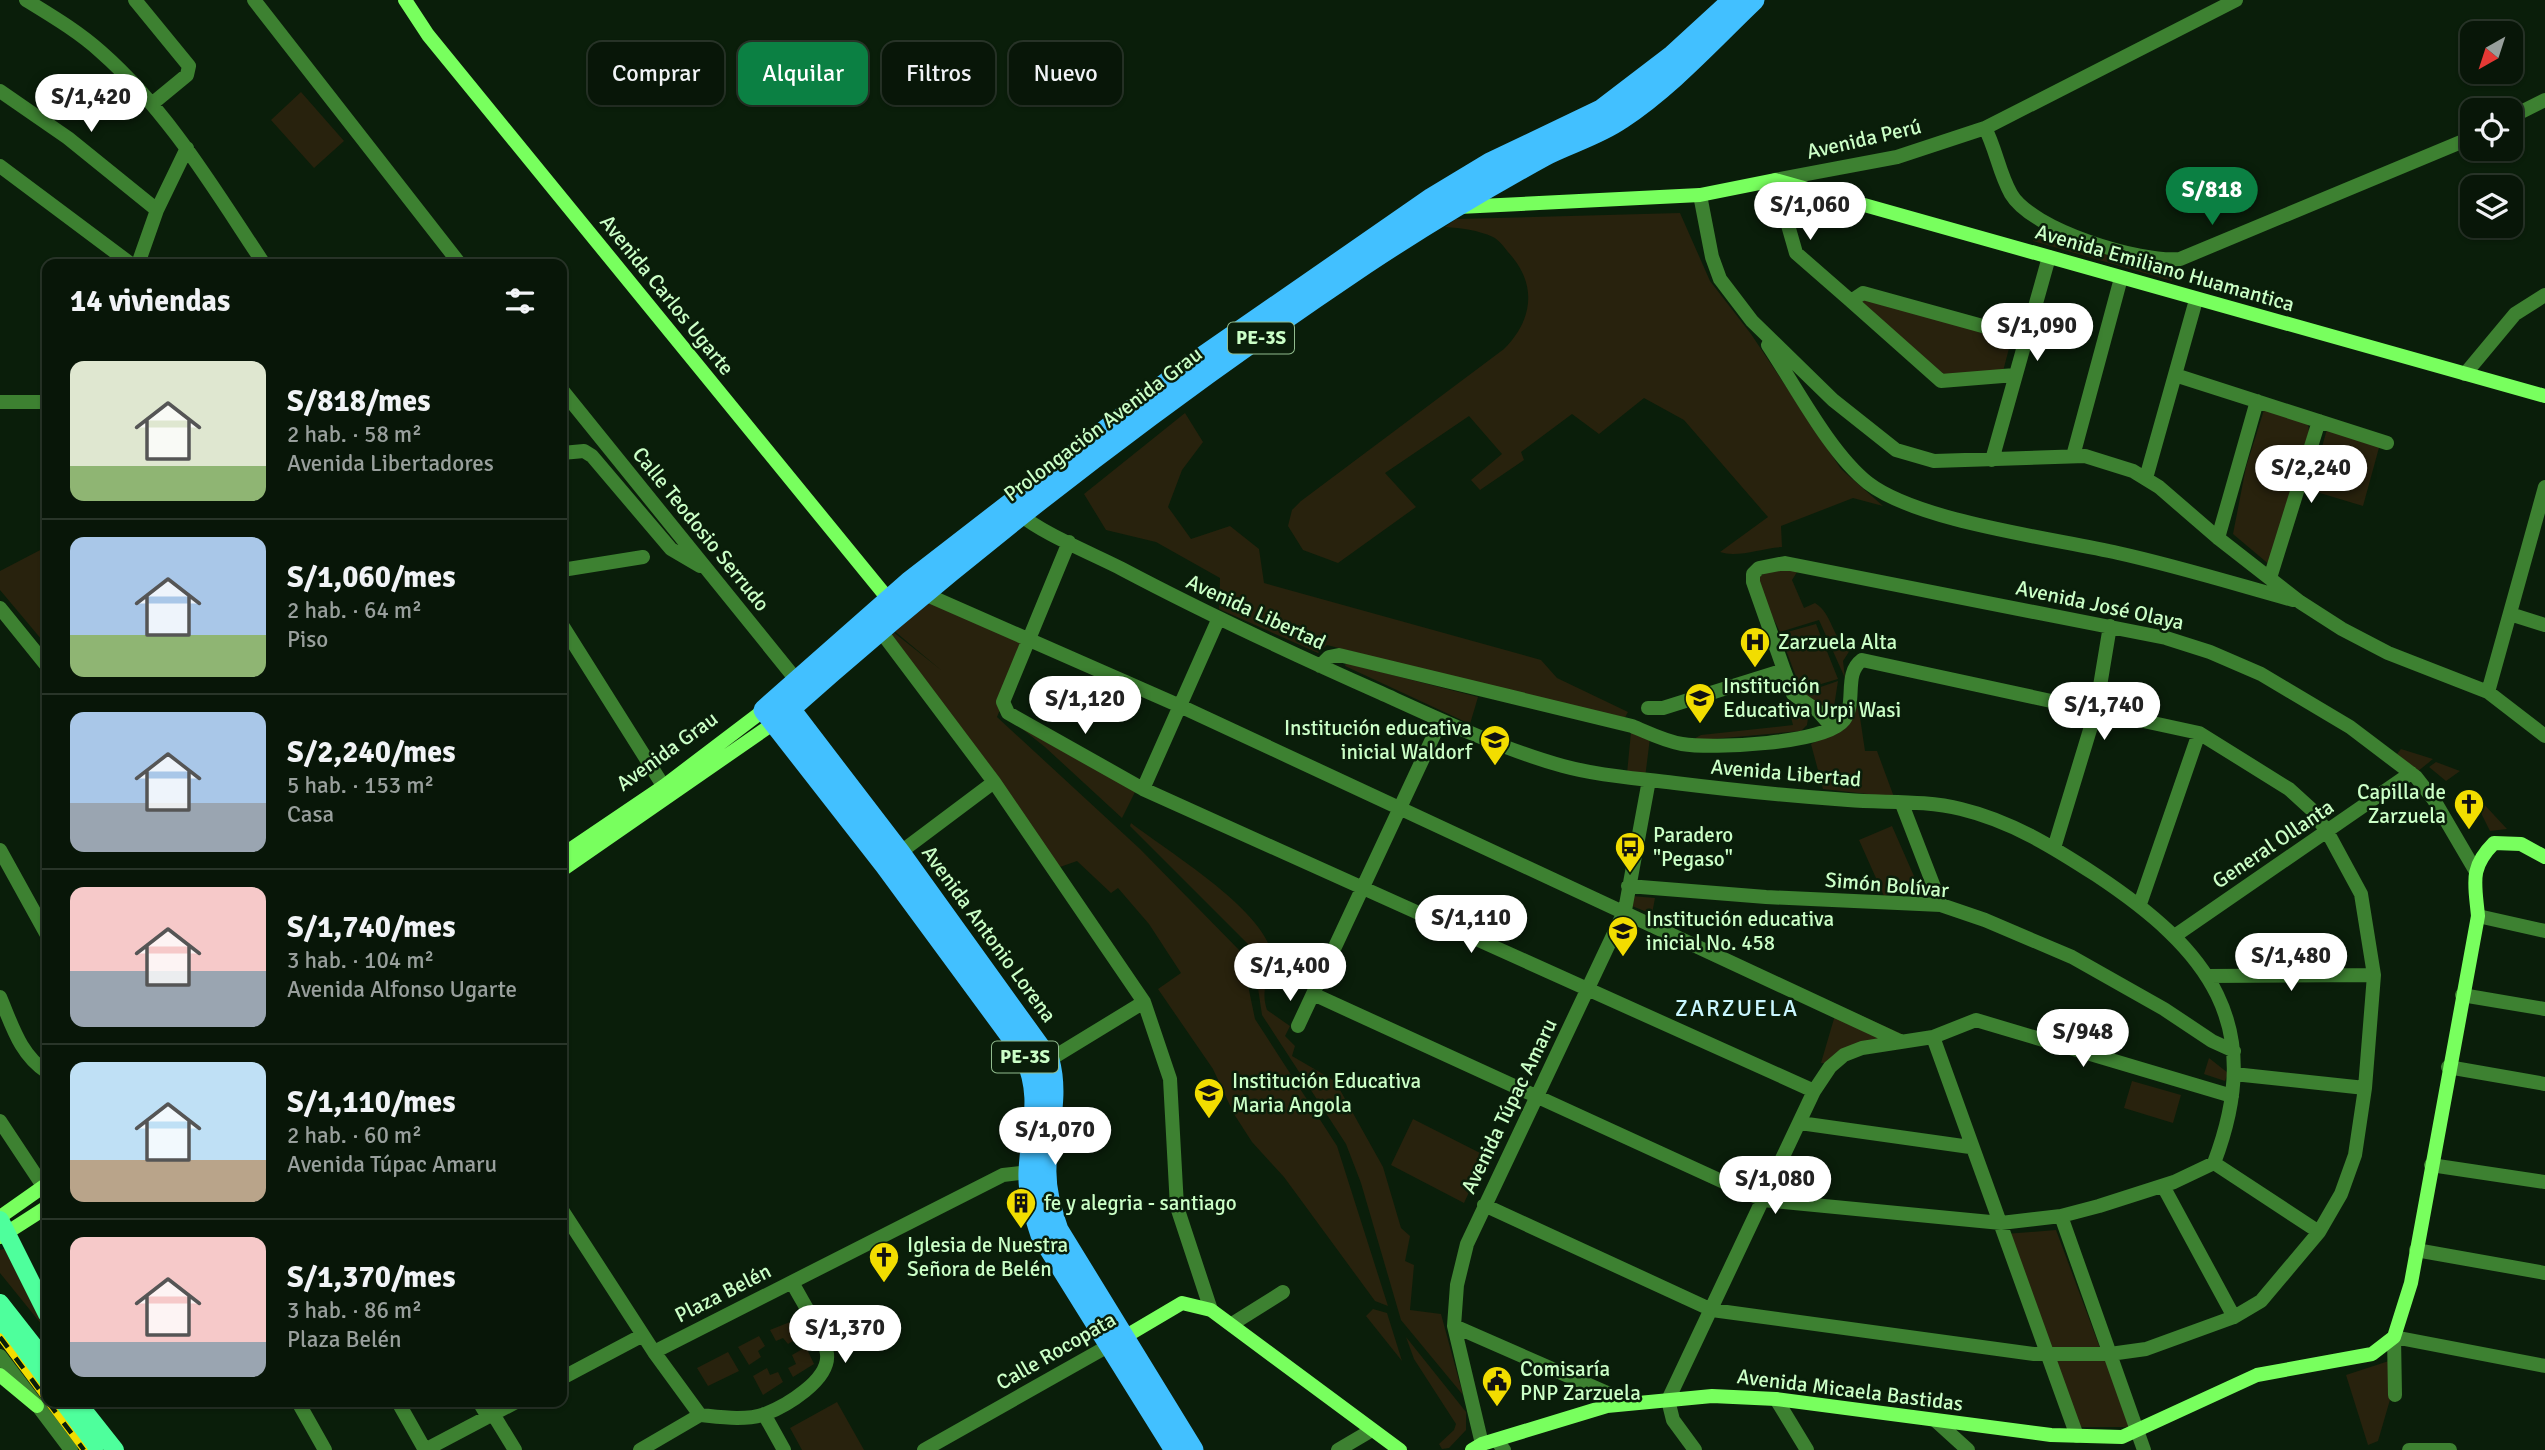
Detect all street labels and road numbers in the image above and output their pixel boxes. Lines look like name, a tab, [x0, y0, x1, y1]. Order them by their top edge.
street label: Avenida Perú	[1804, 113, 1924, 165]
street label: Avenida Carlos Ugarte	[594, 209, 740, 381]
street label: Avenida Emiliano Huamantica	[2032, 219, 2298, 317]
road number: PE-3S	[1228, 322, 1294, 354]
street label: Prolongación Avenida Grau	[999, 341, 1207, 507]
street label: Calle Teodosio Serrudo	[627, 442, 775, 616]
street label: Avenida Libertad	[1182, 568, 1330, 656]
street label: Avenida José Olaya	[2014, 574, 2186, 636]
street label: Avenida Grau	[611, 705, 723, 797]
street label: Avenida Libertad	[1710, 753, 1862, 793]
street label: General Ollanta	[2207, 794, 2339, 894]
street label: Avenida Antonio Lorena	[916, 841, 1062, 1027]
street label: Simón Bolívar	[1824, 867, 1950, 903]
street label: Avenida Túpac Amaru	[1455, 1014, 1563, 1198]
road number: PE-3S	[992, 1042, 1058, 1072]
street label: Plaza Belén	[671, 1258, 775, 1328]
street label: Calle Rocopata	[992, 1306, 1120, 1396]
street label: Avenida Micaela Bastidas	[1735, 1363, 1965, 1417]

